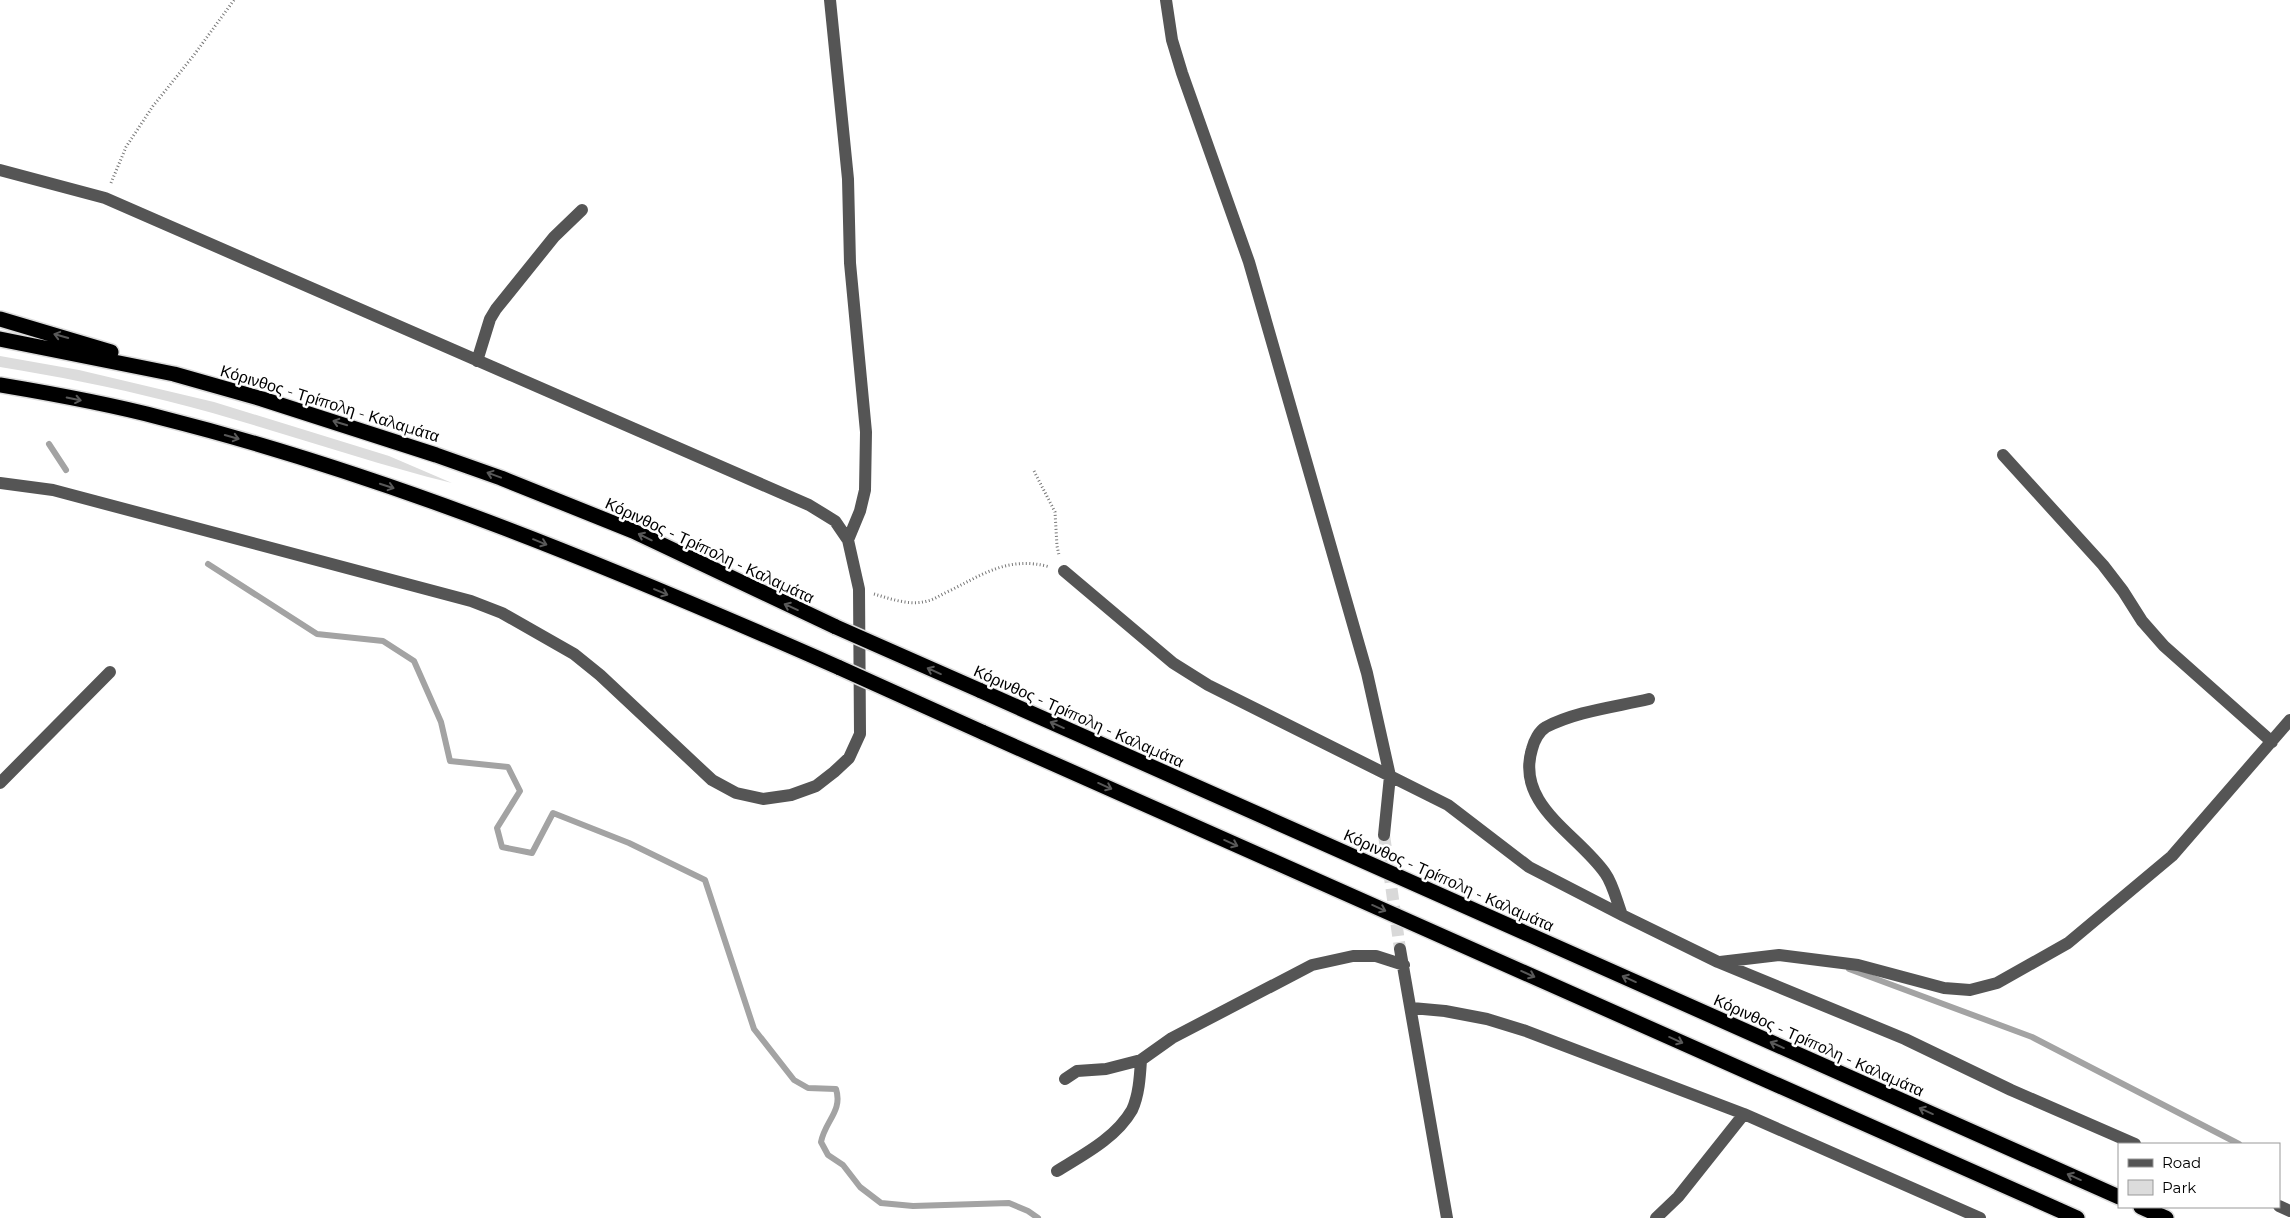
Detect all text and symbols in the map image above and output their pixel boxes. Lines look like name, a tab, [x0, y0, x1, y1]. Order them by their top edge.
one-way arrow	[53, 331, 69, 341]
street label: Κόρινθος - Τρίπολη - Καλαμάτα	[218, 361, 442, 446]
one-way arrow	[66, 395, 82, 404]
one-way arrow	[333, 418, 349, 428]
one-way arrow	[224, 433, 240, 443]
one-way arrow	[486, 470, 502, 480]
one-way arrow	[379, 482, 395, 491]
street label: Κόρινθος - Τρίπολη - Καλαμάτα	[602, 494, 817, 607]
one-way arrow	[637, 532, 652, 542]
one-way arrow	[532, 538, 547, 547]
one-way arrow	[653, 589, 668, 598]
one-way arrow	[784, 602, 799, 612]
street label: Κόρινθος - Τρίπολη - Καλαμάτα	[971, 661, 1187, 772]
one-way arrow	[927, 665, 942, 675]
one-way arrow	[1050, 720, 1065, 730]
one-way arrow	[1097, 782, 1112, 792]
street label: Κόρινθος - Τρίπολη - Καλαμάτα	[1341, 825, 1557, 936]
one-way arrow	[1223, 838, 1238, 848]
one-way arrow	[1371, 904, 1386, 914]
one-way arrow	[1520, 970, 1535, 980]
one-way arrow	[1622, 974, 1637, 984]
street label: Κόρινθος - Τρίπολη - Καλαμάτα	[1711, 990, 1927, 1101]
one-way arrow	[1668, 1036, 1683, 1046]
one-way arrow	[1770, 1040, 1785, 1050]
one-way arrow	[1919, 1106, 1934, 1116]
legend	[2118, 1143, 2280, 1208]
text: Road	[2162, 1153, 2201, 1172]
one-way arrow	[2067, 1172, 2082, 1182]
text: Park	[2162, 1178, 2196, 1197]

